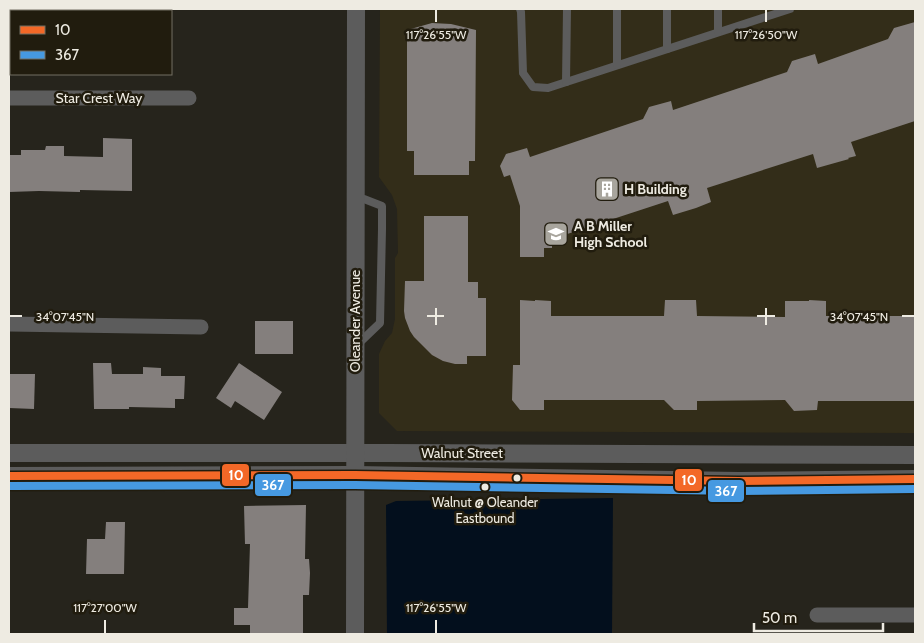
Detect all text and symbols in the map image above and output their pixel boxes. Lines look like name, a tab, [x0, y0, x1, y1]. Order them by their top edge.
legend	[10, 10, 172, 75]
text: 10	[55, 21, 70, 39]
text: 117°26'55"W	[406, 27, 467, 42]
text: 117°26'50"W	[735, 27, 798, 42]
text: 367	[55, 46, 80, 64]
street label: Star Crest Way	[56, 89, 142, 107]
building icon: H Building	[594, 176, 620, 202]
place label: H Building	[624, 180, 687, 198]
place label: A B Miller High School	[574, 217, 647, 251]
school or university icon: A B Miller High School	[543, 221, 569, 247]
street label: Oleander Avenue	[346, 270, 364, 372]
text: 34°07'45"N	[36, 309, 94, 324]
text: 34°07'45"N	[830, 309, 888, 324]
street label: Walnut Street	[421, 444, 503, 462]
line badge: 10	[221, 463, 250, 487]
text: 10	[228, 466, 244, 484]
line badge: 10	[674, 468, 703, 492]
text: 10	[681, 471, 697, 489]
line badge: 367	[254, 473, 292, 497]
unlabelled marker	[512, 473, 522, 483]
text: 367	[262, 476, 285, 494]
line badge: 367	[707, 479, 745, 503]
marker: Walnut @ Oleander Eastbound	[480, 482, 490, 492]
text: 367	[715, 482, 738, 500]
place label: Walnut @ Oleander Eastbound	[432, 494, 539, 526]
text: 117°27'00"W	[73, 600, 137, 615]
text: 117°26'55"W	[406, 600, 467, 615]
scale bar	[754, 600, 883, 632]
text: 50 m	[762, 609, 797, 627]

